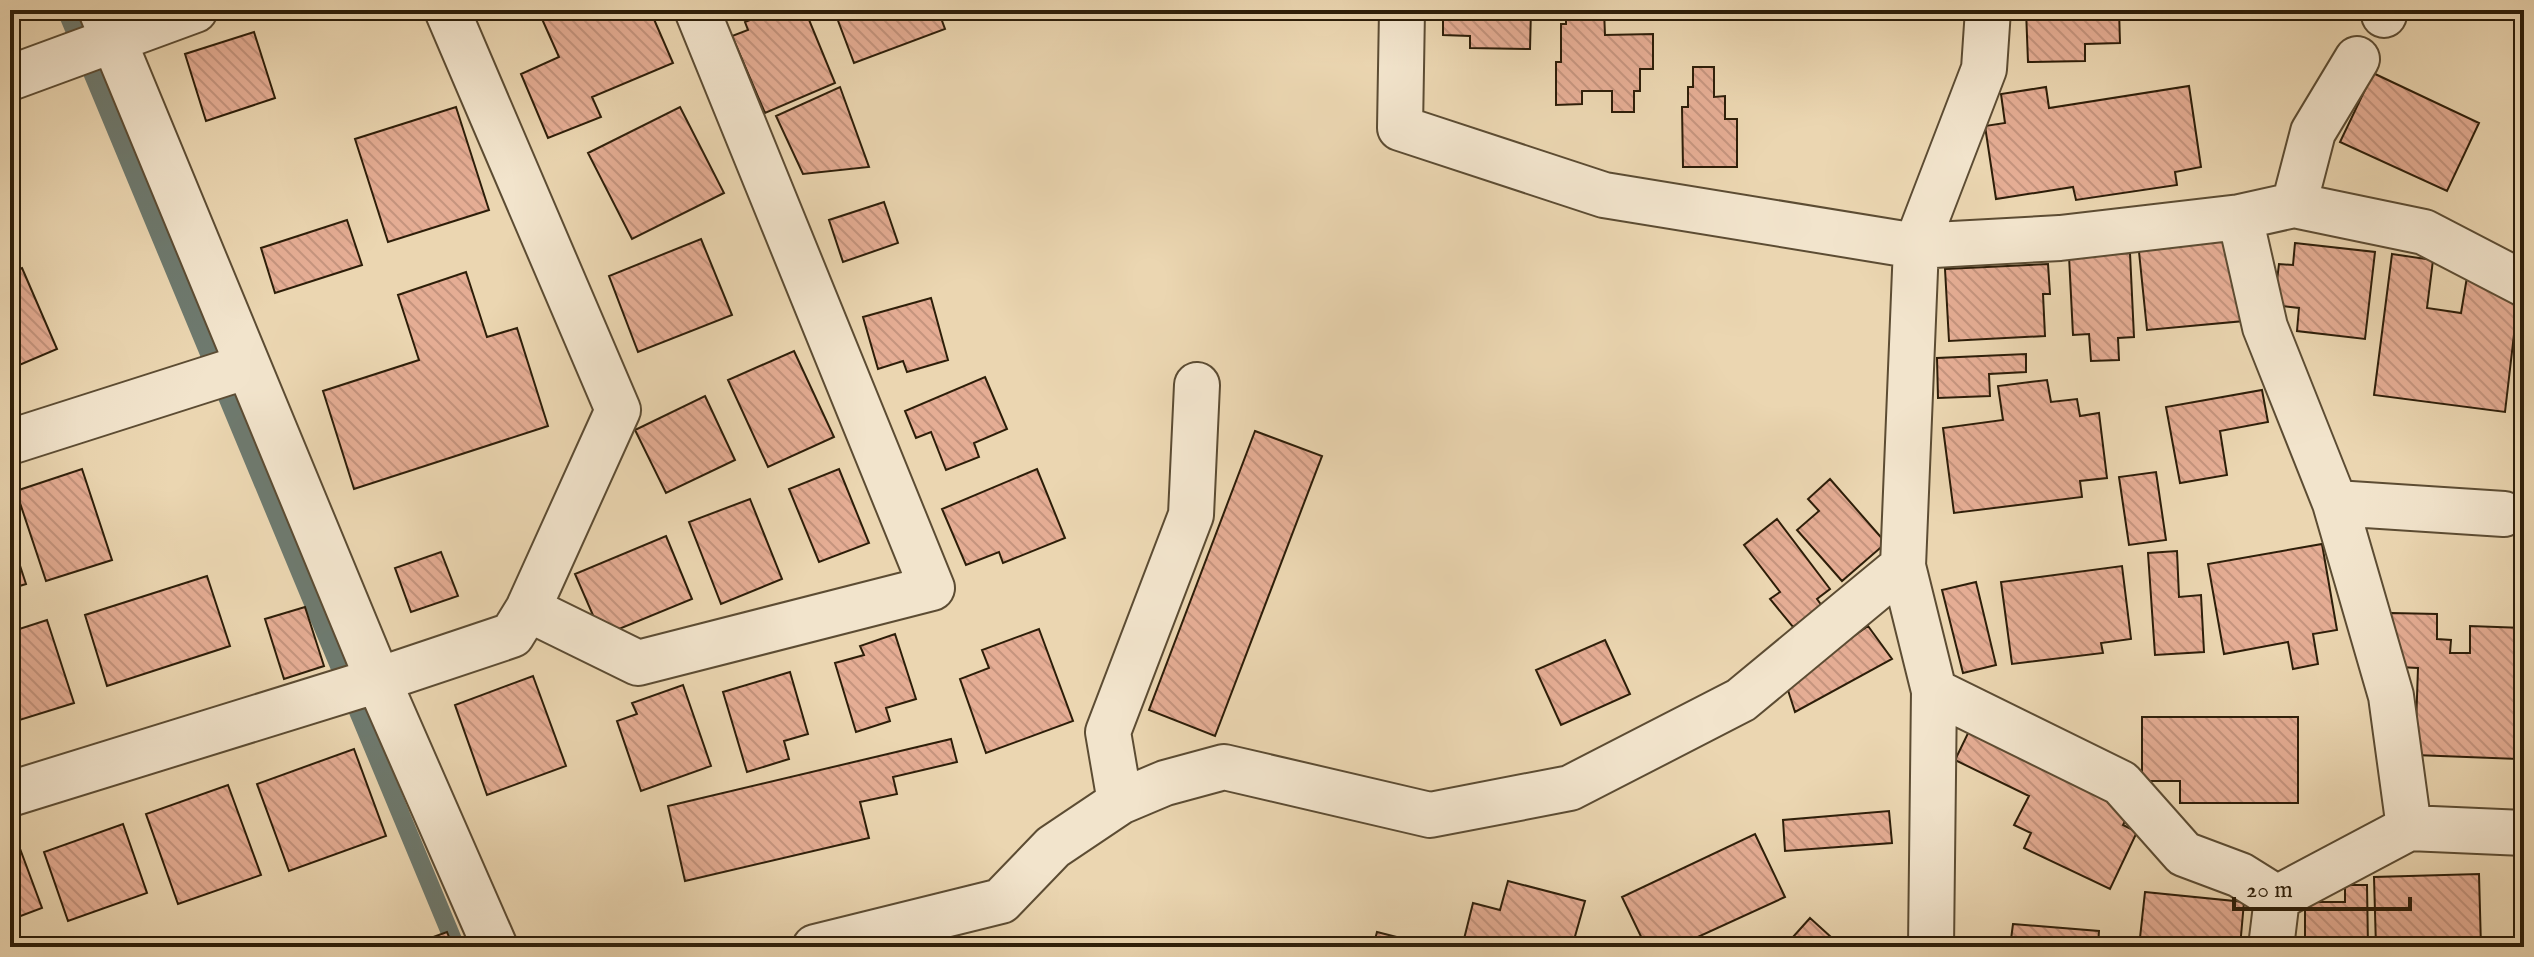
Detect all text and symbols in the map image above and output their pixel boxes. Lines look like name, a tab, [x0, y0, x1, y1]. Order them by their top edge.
scale bar	[2234, 861, 2410, 911]
text: 20 m	[2246, 875, 2293, 906]

